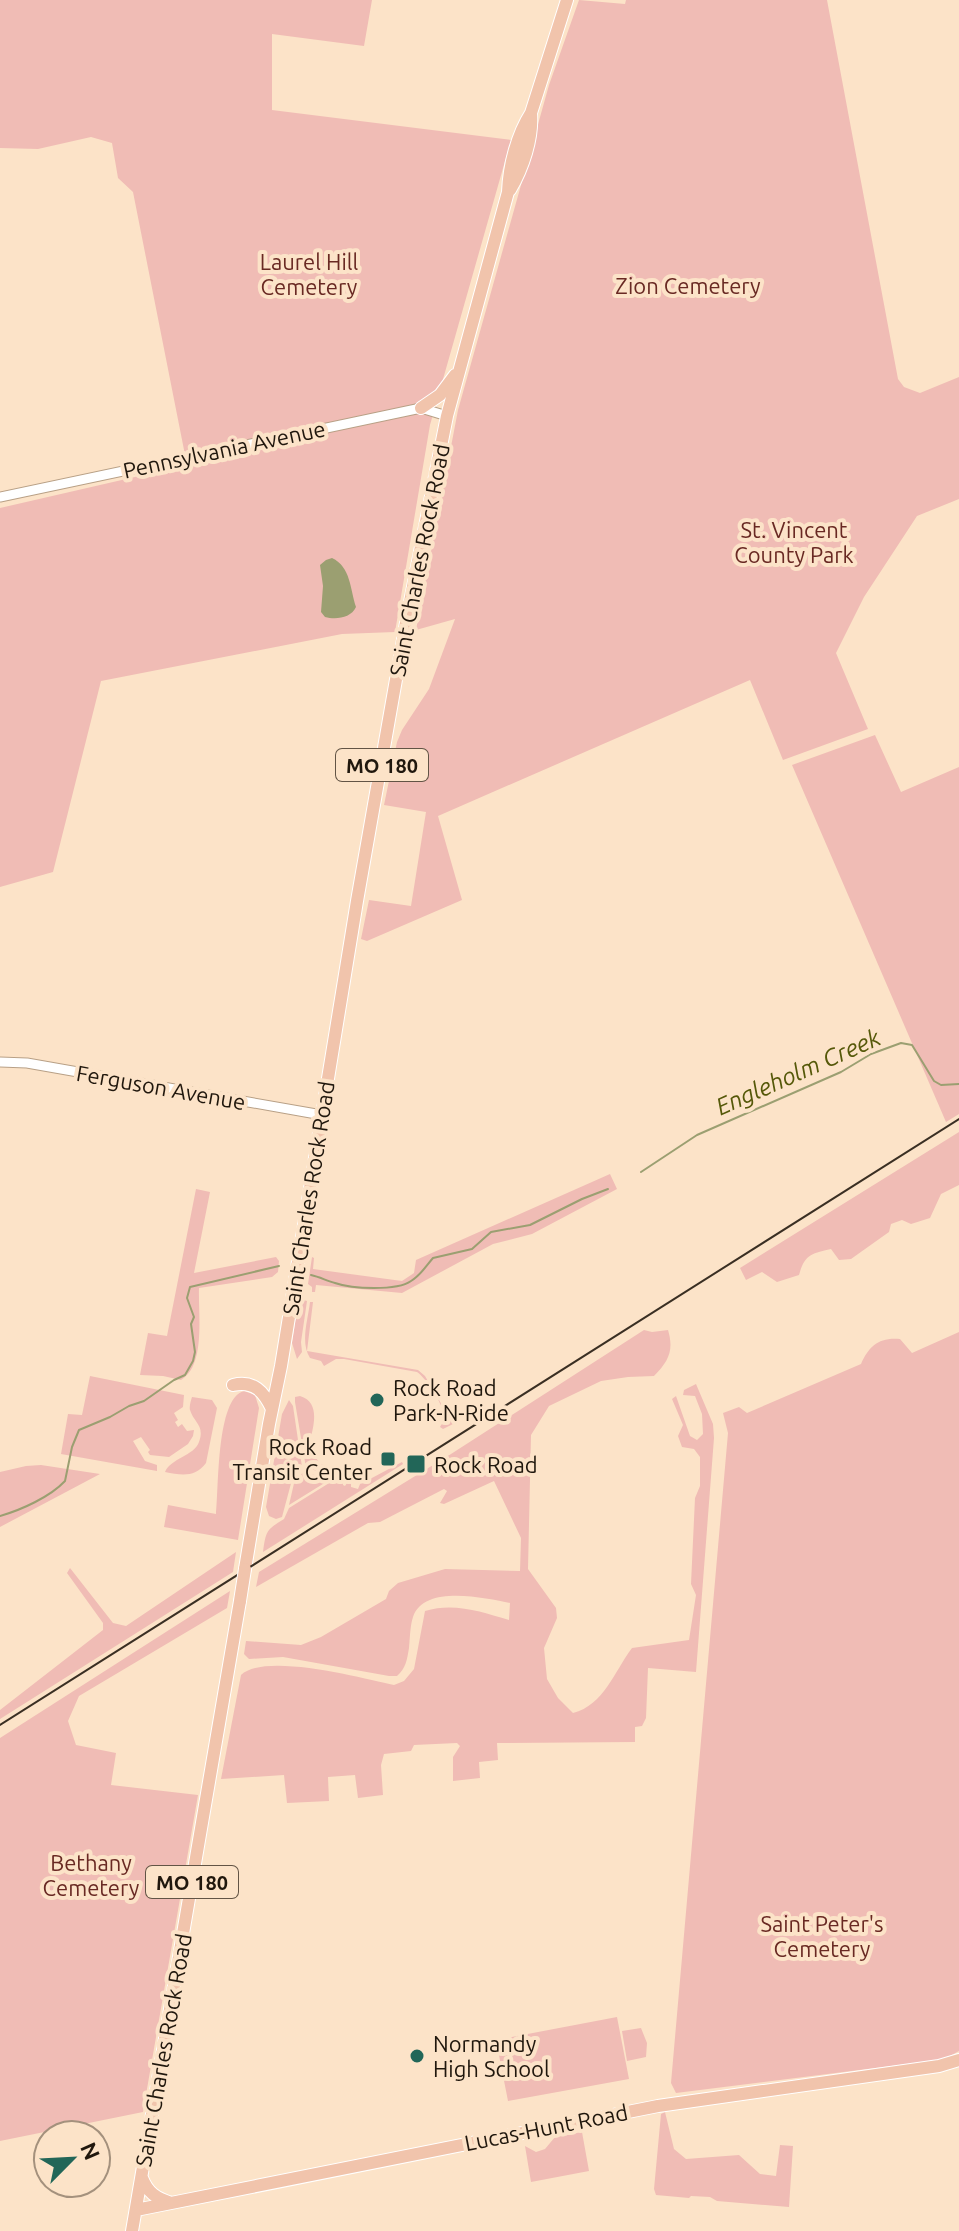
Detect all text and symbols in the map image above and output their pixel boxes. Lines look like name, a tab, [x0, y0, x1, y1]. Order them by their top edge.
park label: Laurel Hill Cemetery	[260, 249, 359, 299]
park label: Zion Cemetery	[615, 273, 761, 298]
street label: Pennsylvania Avenue	[121, 415, 327, 483]
street label: Saint Charles Rock Road	[384, 442, 454, 678]
park label: St. Vincent County Park	[734, 517, 854, 567]
road number: MO 180	[336, 749, 428, 781]
water label: Engleholm Creek	[711, 1023, 885, 1120]
street label: Ferguson Avenue	[74, 1060, 248, 1114]
street label: Saint Charles Rock Road	[277, 1079, 339, 1317]
place label: Rock Road Park-N-Ride	[393, 1375, 509, 1425]
marker: Rock Road Park-N-Ride	[368, 1391, 386, 1409]
place label: Rock Road Transit Center	[232, 1434, 373, 1484]
marker: Rock Road Transit Center	[379, 1450, 397, 1468]
place label: Rock Road	[434, 1452, 538, 1477]
marker: Rock Road	[405, 1453, 427, 1475]
park label: Bethany Cemetery	[43, 1850, 140, 1900]
road number: MO 180	[146, 1866, 238, 1898]
park label: Saint Peter's Cemetery	[760, 1911, 884, 1961]
street label: Saint Charles Rock Road	[130, 1931, 196, 2169]
place label: Normandy High School	[433, 2031, 550, 2081]
marker: Normandy High School	[408, 2047, 426, 2065]
street label: Lucas-Hunt Road	[462, 2099, 630, 2155]
north arrow	[32, 2119, 112, 2199]
text: N	[76, 2138, 105, 2163]

